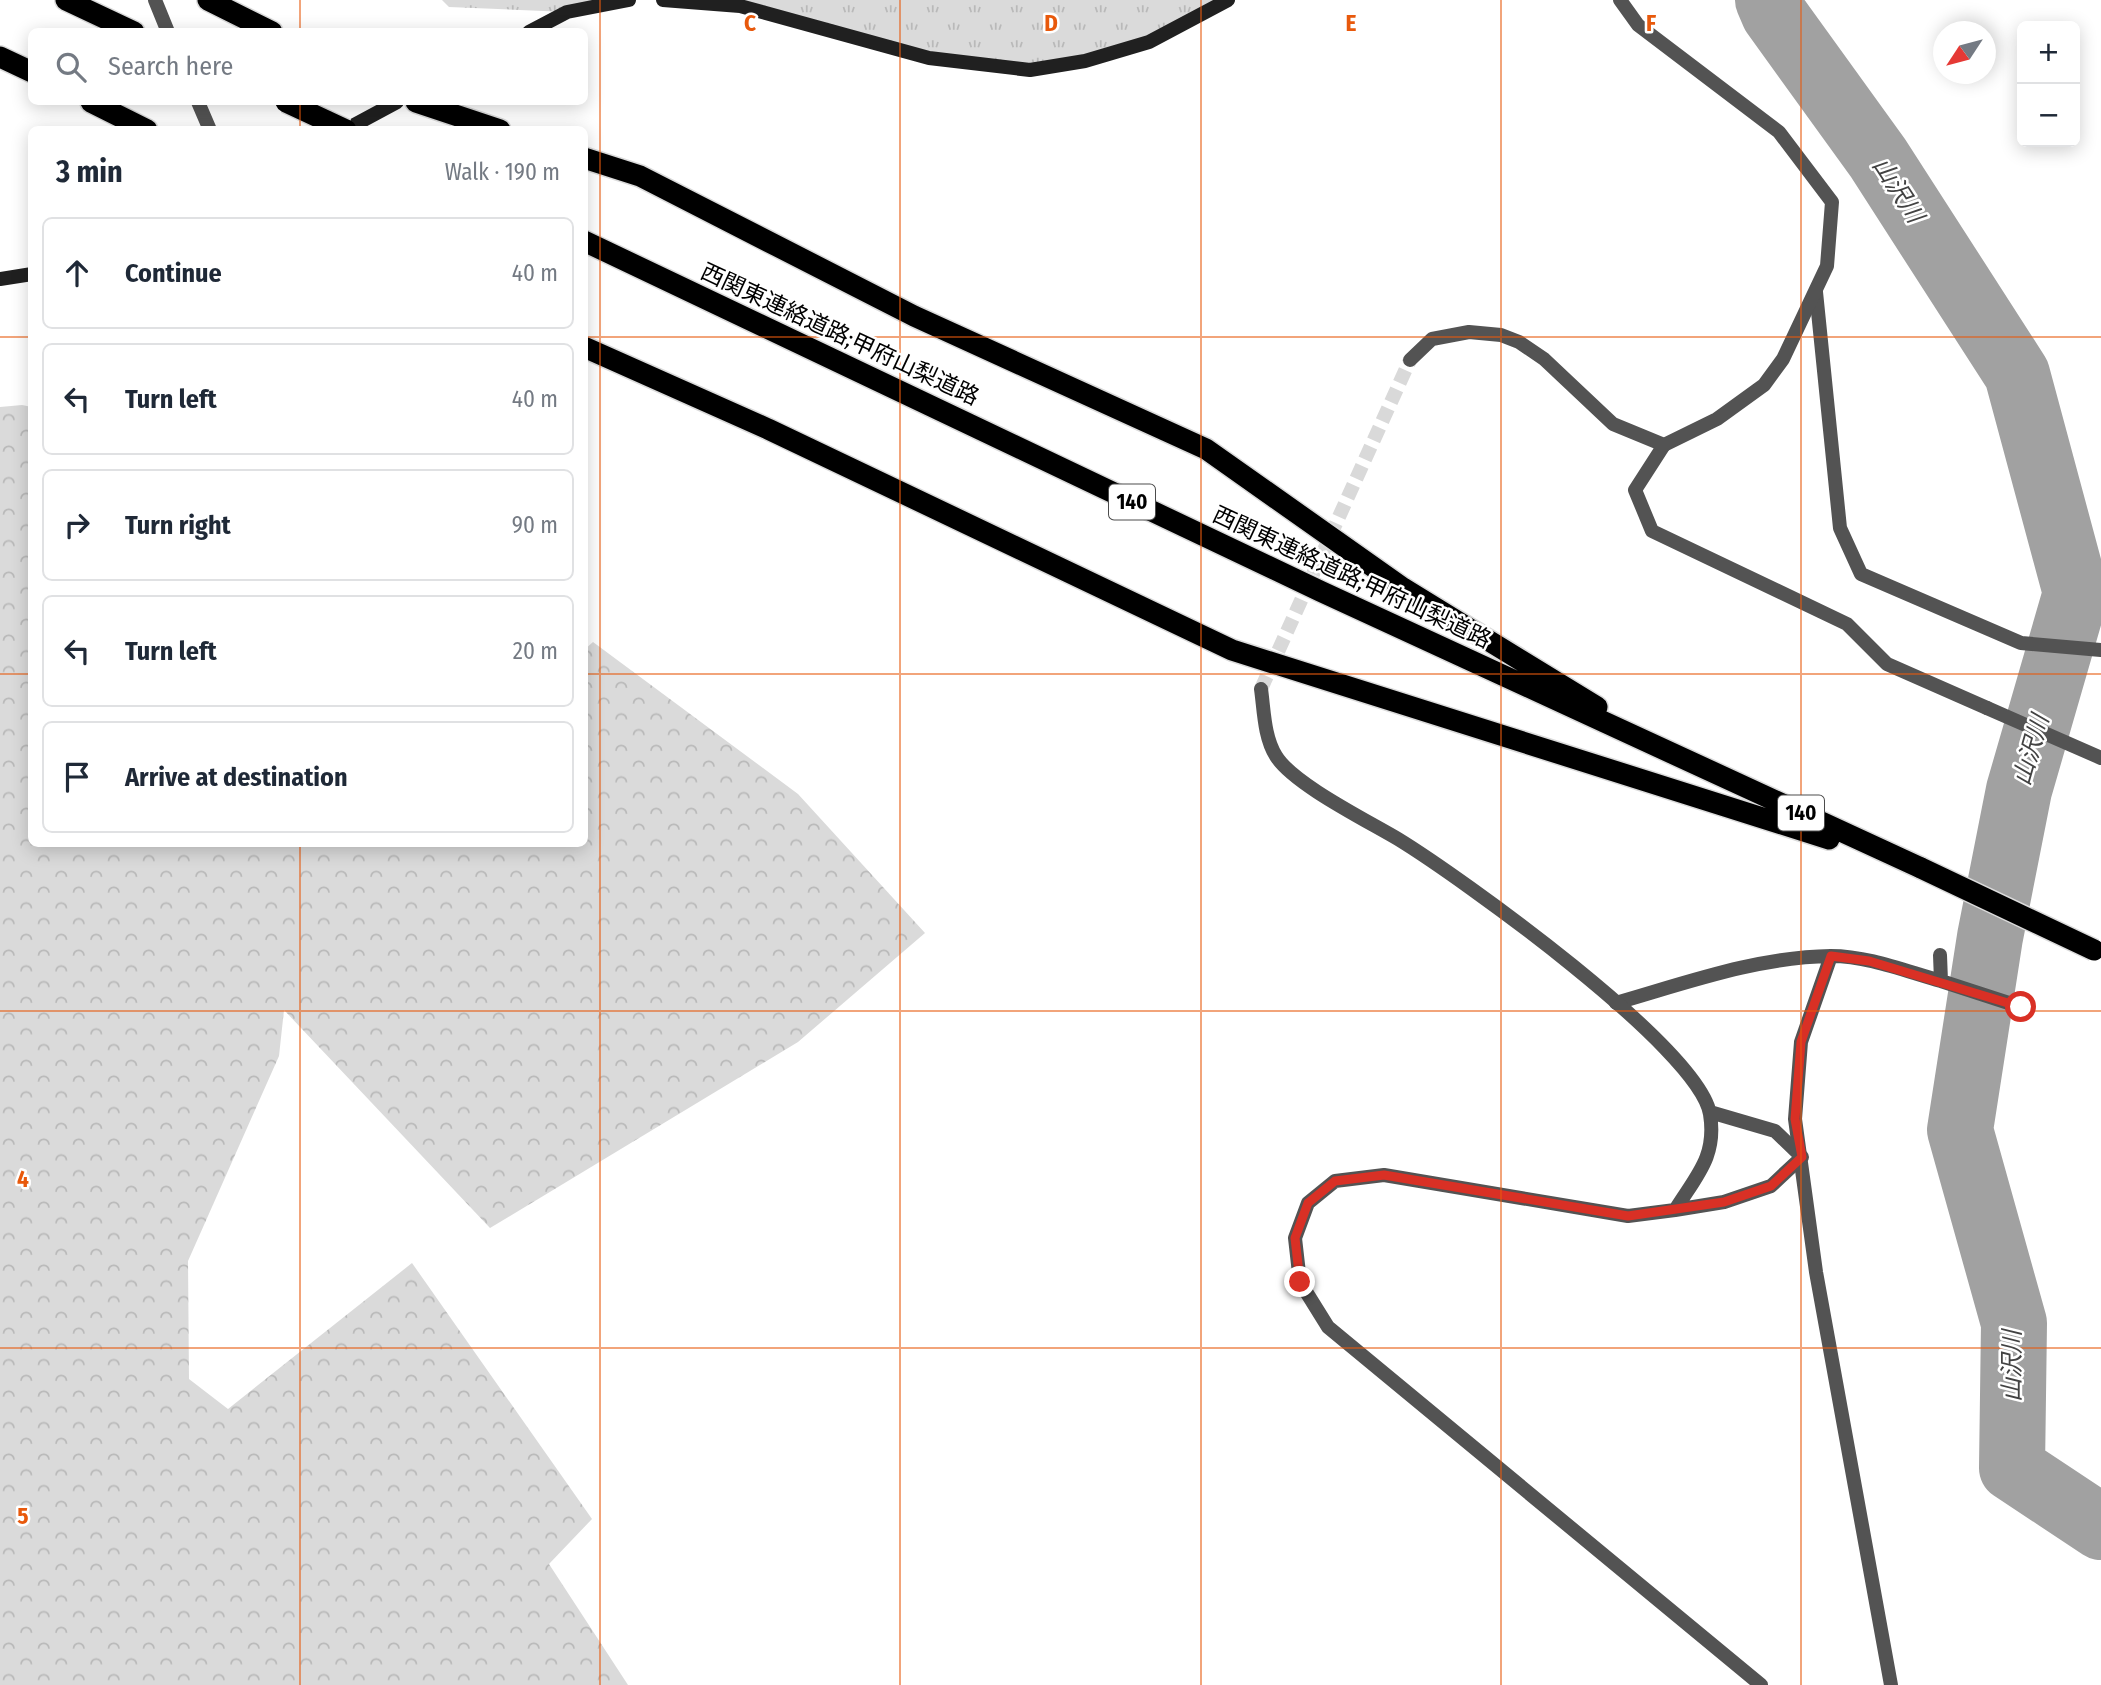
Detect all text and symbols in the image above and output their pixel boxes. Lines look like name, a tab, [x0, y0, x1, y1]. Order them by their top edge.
text: C	[744, 9, 756, 37]
text: D	[1044, 9, 1058, 37]
text: E	[1346, 9, 1357, 37]
text: F	[1646, 9, 1656, 37]
north arrow	[1933, 21, 1996, 84]
map controls	[2017, 21, 2080, 147]
button: +	[2017, 21, 2080, 84]
search box	[28, 28, 588, 105]
icon: search	[52, 48, 90, 86]
text: Search here	[108, 51, 233, 82]
button: −	[2017, 84, 2080, 147]
water label: 山沢川	[1867, 152, 1931, 230]
text: 3 min	[56, 154, 123, 190]
text: Walk · 190 m	[445, 158, 560, 186]
icon: ahead	[58, 254, 96, 292]
street label: 西関東連絡道路;甲府山梨道路	[696, 257, 984, 411]
text: Continue	[125, 258, 222, 289]
text: 40 m	[512, 259, 558, 287]
icon: left	[58, 380, 96, 418]
text: Turn left	[125, 384, 217, 415]
text: 40 m	[512, 385, 558, 413]
road number: 140	[1109, 484, 1155, 520]
street label: 西関東連絡道路;甲府山梨道路	[1208, 500, 1496, 654]
icon: right	[58, 506, 96, 544]
text: Turn right	[125, 510, 231, 541]
text: 90 m	[512, 511, 558, 539]
icon: left	[58, 632, 96, 670]
text: Turn left	[125, 636, 217, 667]
text: 20 m	[513, 637, 558, 665]
water label: 山沢川	[2008, 709, 2055, 788]
icon: arrive	[58, 758, 96, 796]
text: Arrive at destination	[125, 762, 348, 793]
road number: 140	[1778, 796, 1824, 830]
route start	[2005, 991, 2036, 1022]
text: 4	[17, 1165, 29, 1193]
route end	[1284, 1266, 1315, 1297]
water label: 山沢川	[1998, 1327, 2026, 1402]
text: 5	[17, 1502, 29, 1530]

